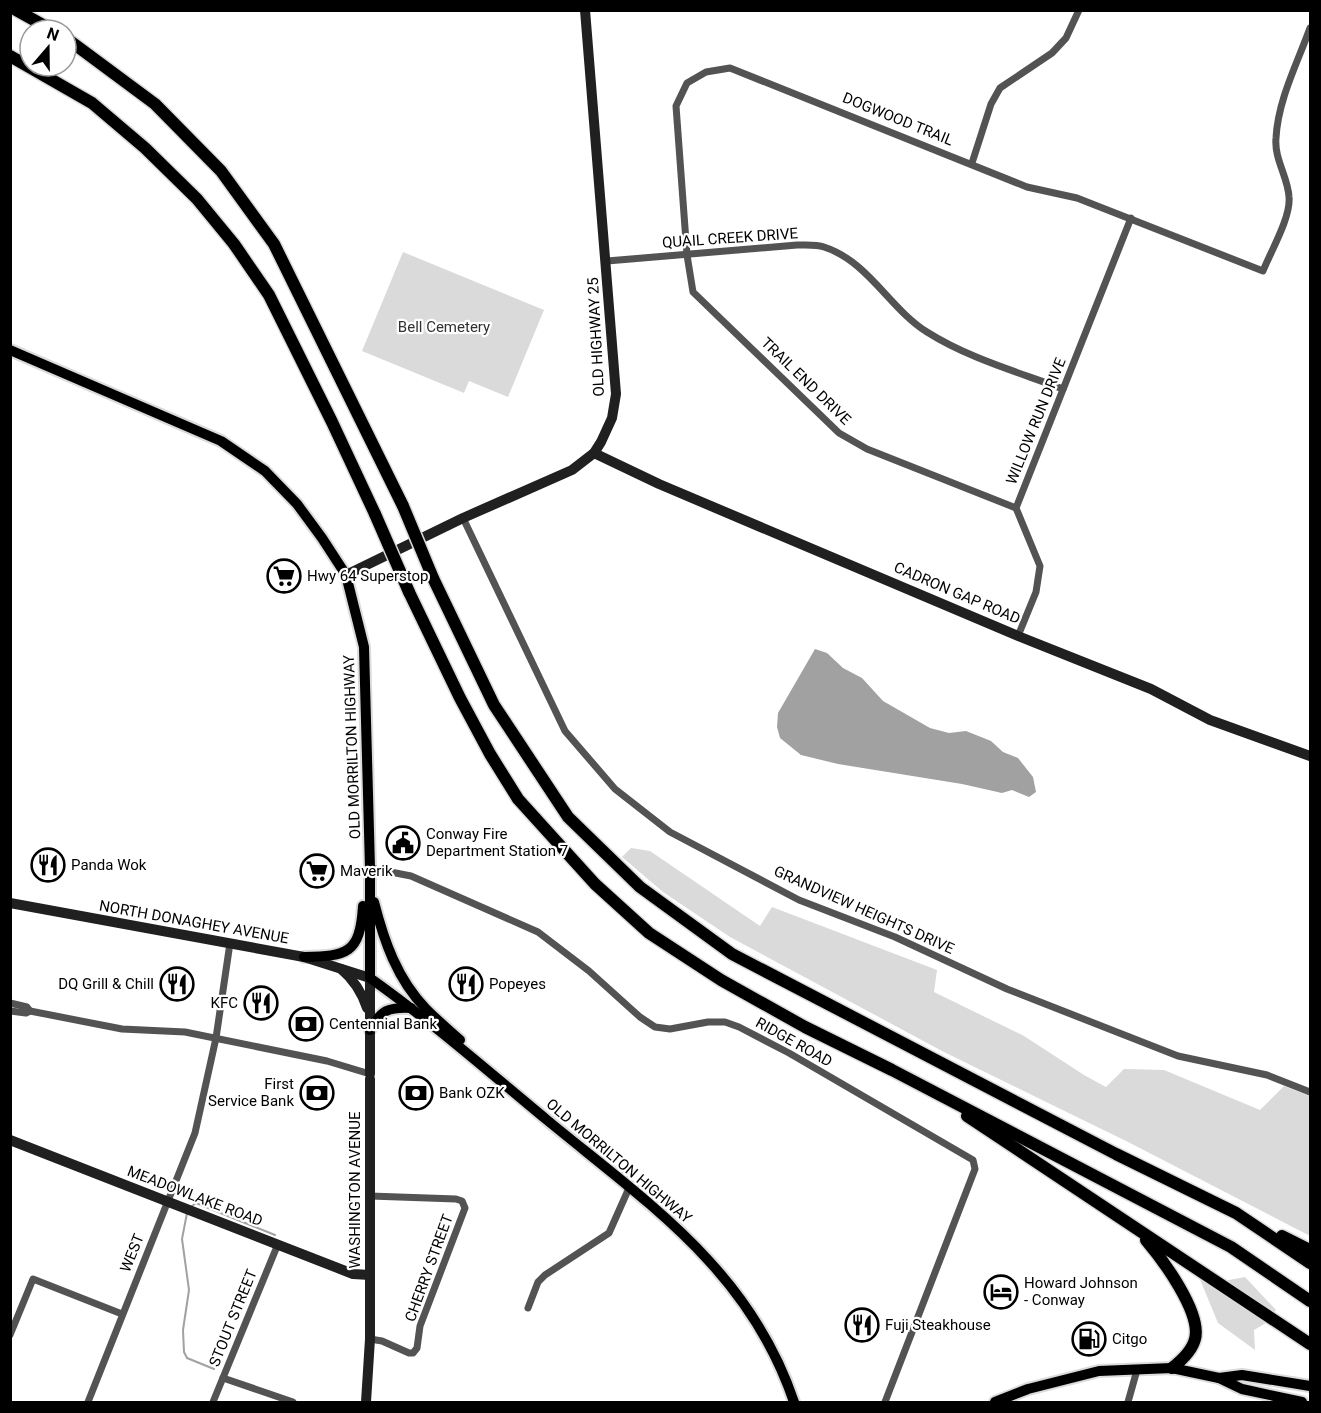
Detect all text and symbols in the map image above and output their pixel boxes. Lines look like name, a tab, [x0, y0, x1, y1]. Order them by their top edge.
north arrow	[18, 18, 78, 78]
text: N	[44, 24, 62, 45]
street label: DOGWOOD TRAIL	[840, 89, 956, 149]
street label: QUAIL CREEK DRIVE	[662, 224, 799, 252]
street label: OLD HIGHWAY 25	[584, 277, 608, 397]
park label: Bell Cemetery	[398, 318, 490, 336]
street label: TRAIL END DRIVE	[757, 334, 855, 429]
street label: WILLOW RUN DRIVE	[1002, 355, 1070, 487]
supermarket icon: Hwy 64 Superstop	[266, 558, 302, 594]
street label: CADRON GAP ROAD	[891, 558, 1023, 628]
place label: Hwy 64 Superstop	[307, 567, 429, 585]
street label: OLD MORRILTON HIGHWAY	[340, 655, 364, 839]
public building icon: Conway Fire Department Station 7	[385, 825, 421, 861]
place label: Conway Fire Department Station 7	[426, 825, 568, 860]
restaurant icon: Panda Wok	[30, 847, 66, 883]
supermarket icon: Maverik	[299, 853, 335, 889]
place label: Panda Wok	[71, 856, 147, 874]
place label: Maverik	[340, 862, 393, 880]
street label: GRANDVIEW HEIGHTS DRIVE	[771, 862, 957, 958]
street label: NORTH DONAGHEY AVENUE	[98, 896, 291, 948]
restaurant icon: DQ Grill & Chill	[159, 966, 195, 1002]
restaurant icon: Popeyes	[448, 966, 484, 1002]
place label: DQ Grill & Chill	[58, 975, 154, 993]
place label: Popeyes	[489, 975, 546, 993]
restaurant icon: KFC	[243, 985, 279, 1021]
place label: KFC	[211, 994, 238, 1012]
bank icon: Centennial Bank	[288, 1006, 324, 1042]
street label: RIDGE ROAD	[753, 1014, 835, 1070]
place label: Centennial Bank	[329, 1015, 437, 1033]
place label: First Service Bank	[208, 1075, 294, 1110]
bank icon: First Service Bank	[299, 1075, 335, 1111]
bank icon: Bank OZK	[398, 1075, 434, 1111]
place label: Bank OZK	[439, 1084, 505, 1102]
street label: OLD MORRILTON HIGHWAY	[543, 1095, 695, 1227]
street label: WASHINGTON AVENUE	[346, 1111, 364, 1269]
street label: MEADOWLAKE ROAD	[125, 1162, 265, 1230]
street label: CHERRY STREET	[401, 1212, 457, 1324]
street label: WEST	[116, 1231, 148, 1275]
street label: STOUT STREET	[205, 1267, 261, 1369]
hotel icon: Howard Johnson - Conway	[983, 1274, 1019, 1310]
place label: Howard Johnson - Conway	[1024, 1274, 1138, 1309]
restaurant icon: Fuji Steakhouse	[844, 1307, 880, 1343]
place label: Fuji Steakhouse	[885, 1316, 991, 1334]
fuel station icon: Citgo	[1071, 1321, 1107, 1357]
place label: Citgo	[1112, 1330, 1147, 1348]

